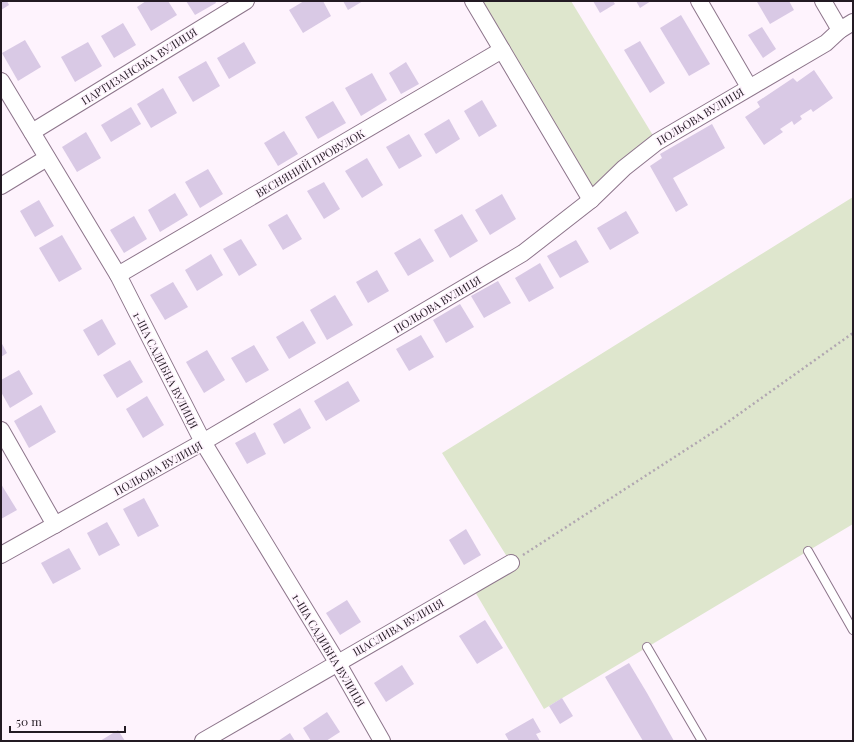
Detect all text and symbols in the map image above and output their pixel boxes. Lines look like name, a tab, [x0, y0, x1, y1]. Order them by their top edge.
street label: ПАРТИЗАНСЬКА ВУЛИЦЯ	[78, 24, 200, 108]
street label: ПОЛЬОВА ВУЛИЦЯ	[654, 84, 746, 148]
street label: ВЕСНЯНИЙ ПРОВУЛОК	[253, 125, 368, 200]
street label: ПОЛЬОВА ВУЛИЦЯ	[391, 272, 483, 336]
street label: 1-ША САДИБНА ВУЛИЦЯ	[130, 309, 202, 431]
street label: ПОЛЬОВА ВУЛИЦЯ	[111, 437, 205, 499]
street label: 1-ША САДИБНА ВУЛИЦЯ	[289, 591, 369, 709]
street label: ЩАСЛИВА ВУЛИЦЯ	[350, 595, 446, 659]
scale bar	[10, 708, 125, 734]
text: 50 m	[16, 713, 42, 729]

